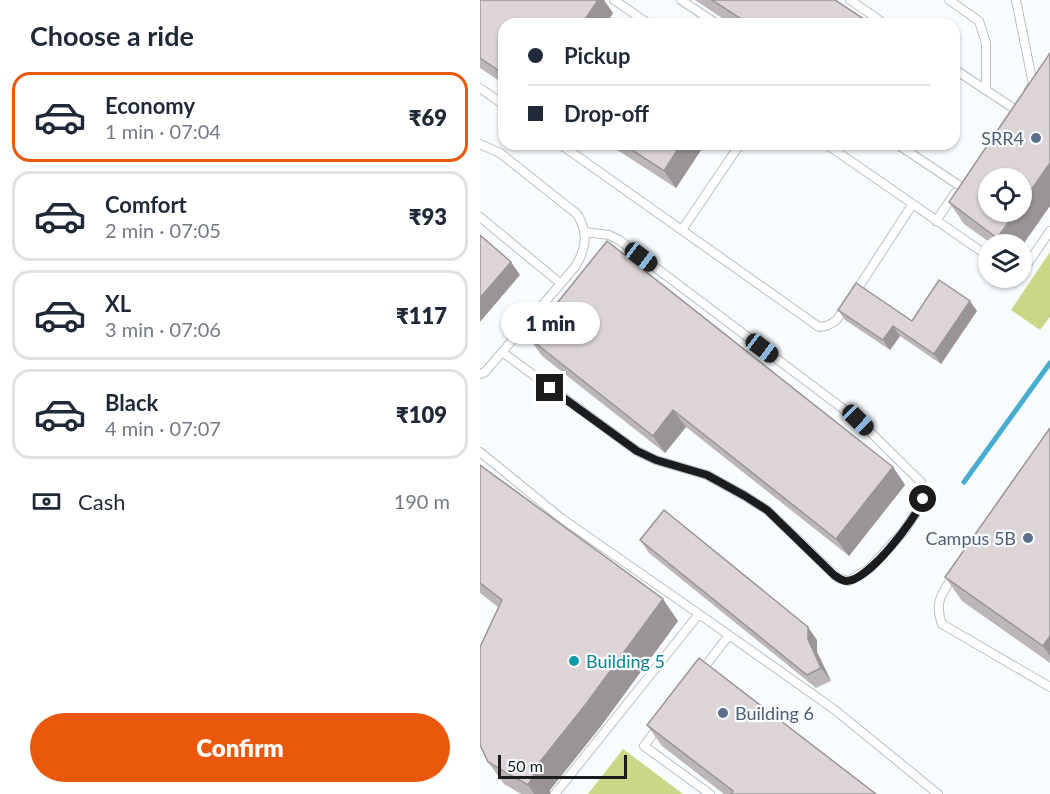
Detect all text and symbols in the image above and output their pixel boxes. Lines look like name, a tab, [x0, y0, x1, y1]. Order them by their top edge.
text: Choose a ride	[30, 19, 194, 52]
text: Pickup	[564, 42, 630, 69]
icon: car	[33, 90, 87, 144]
text: Economy	[105, 92, 195, 119]
text: Drop-off	[564, 100, 649, 127]
text: ₹69	[409, 104, 447, 131]
text: 1 min · 07:04	[105, 119, 221, 143]
place label: SRR4	[981, 127, 1024, 149]
marker: SRR4	[1029, 131, 1043, 145]
map controls	[978, 168, 1032, 288]
button: locate	[978, 168, 1032, 222]
icon: car	[33, 189, 87, 243]
text: Comfort	[105, 191, 187, 218]
text: ₹93	[409, 203, 447, 230]
text: 2 min · 07:05	[105, 218, 221, 242]
button: layers	[978, 234, 1032, 288]
car	[621, 239, 661, 275]
icon: car	[33, 288, 87, 342]
text: XL	[105, 290, 131, 317]
callout: 1 min	[500, 301, 599, 343]
text: ₹117	[396, 302, 447, 329]
text: 1 min	[526, 311, 575, 335]
text: 3 min · 07:06	[105, 317, 221, 341]
car	[742, 330, 782, 366]
route end	[536, 374, 563, 401]
icon: car	[33, 387, 87, 441]
text: Black	[105, 389, 158, 416]
text: ₹109	[396, 401, 447, 428]
car	[839, 401, 877, 439]
text: 4 min · 07:07	[105, 416, 221, 440]
icon: cash	[30, 485, 63, 518]
route start	[909, 485, 936, 512]
text: Cash	[78, 488, 125, 515]
text: 190 m	[394, 489, 450, 513]
place label: Campus 5B	[926, 527, 1016, 549]
marker: Campus 5B	[1021, 531, 1035, 545]
place label: Building 5	[586, 650, 665, 672]
marker: Building 5	[567, 654, 581, 668]
place label: Building 6	[735, 702, 814, 724]
marker: Building 6	[716, 706, 730, 720]
button: Confirm	[30, 713, 450, 782]
scale bar	[498, 752, 627, 780]
text: 50 m	[507, 756, 543, 775]

